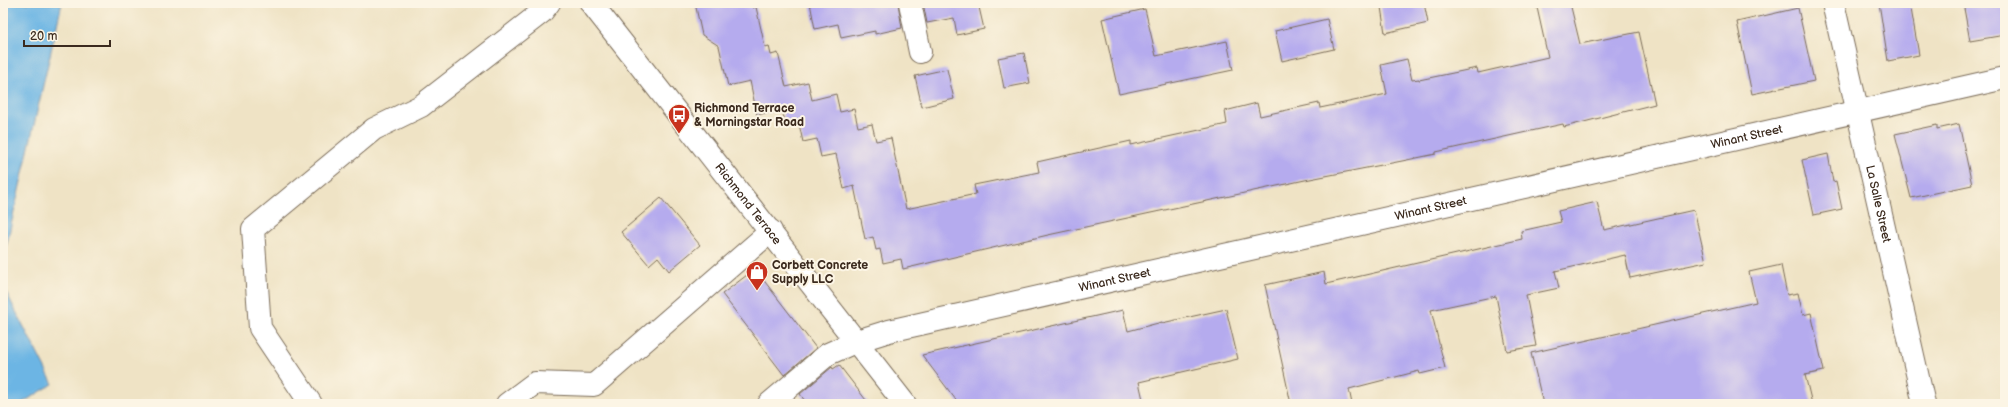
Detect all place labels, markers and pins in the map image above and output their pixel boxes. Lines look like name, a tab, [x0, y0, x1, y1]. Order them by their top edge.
place label: Richmond Terrace & Morningstar Road	[694, 101, 804, 130]
bus stop icon: Richmond Terrace & Morningstar Road	[666, 102, 692, 135]
place label: Corbett Concrete Supply LLC	[772, 258, 868, 287]
shop icon: Corbett Concrete Supply LLC	[744, 259, 770, 292]

